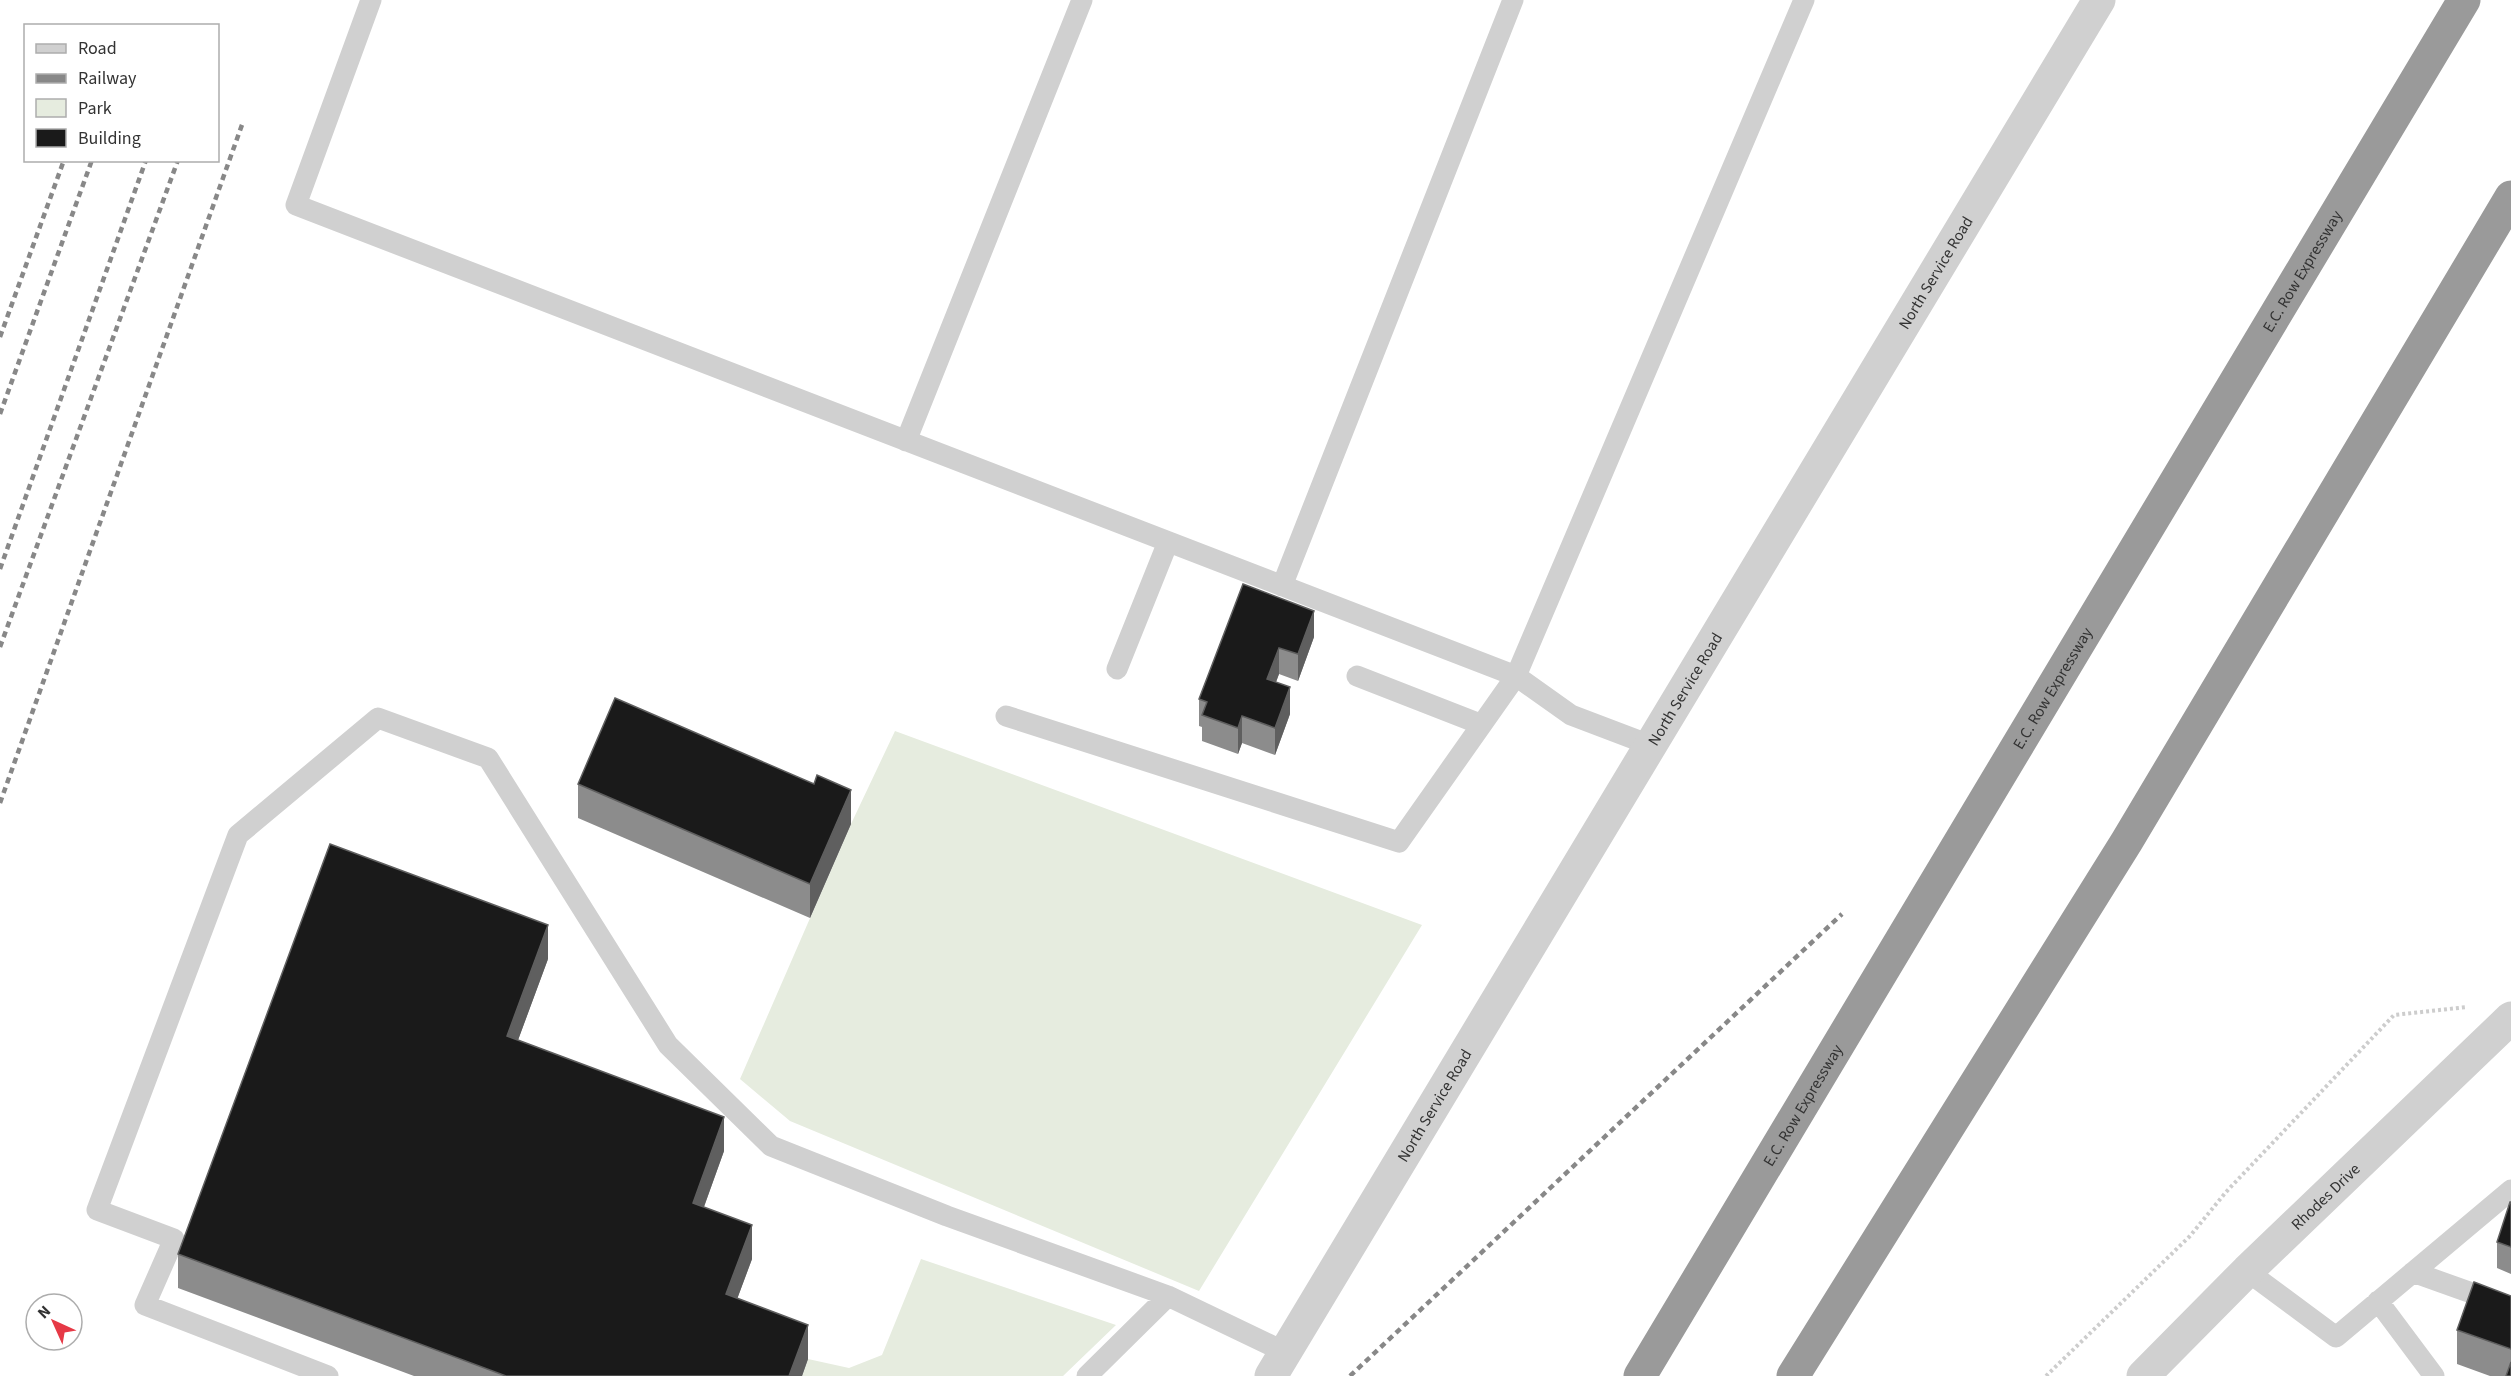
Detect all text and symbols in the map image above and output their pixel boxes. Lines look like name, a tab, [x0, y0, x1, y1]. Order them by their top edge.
legend	[24, 24, 219, 162]
text: Road	[78, 36, 117, 61]
text: Railway	[78, 66, 137, 91]
text: Park	[78, 96, 112, 121]
text: Building	[78, 126, 141, 151]
street label: E.C. Row Expressway	[2258, 206, 2348, 337]
street label: North Service Road	[1893, 212, 1978, 334]
street label: E.C. Row Expressway	[2008, 623, 2098, 754]
street label: North Service Road	[1643, 629, 1728, 750]
street label: E.C. Row Expressway	[1758, 1040, 1849, 1171]
street label: North Service Road	[1392, 1045, 1477, 1166]
street label: Rhodes Drive	[2286, 1158, 2365, 1235]
north arrow	[24, 1292, 84, 1352]
text: N	[33, 1301, 56, 1324]

